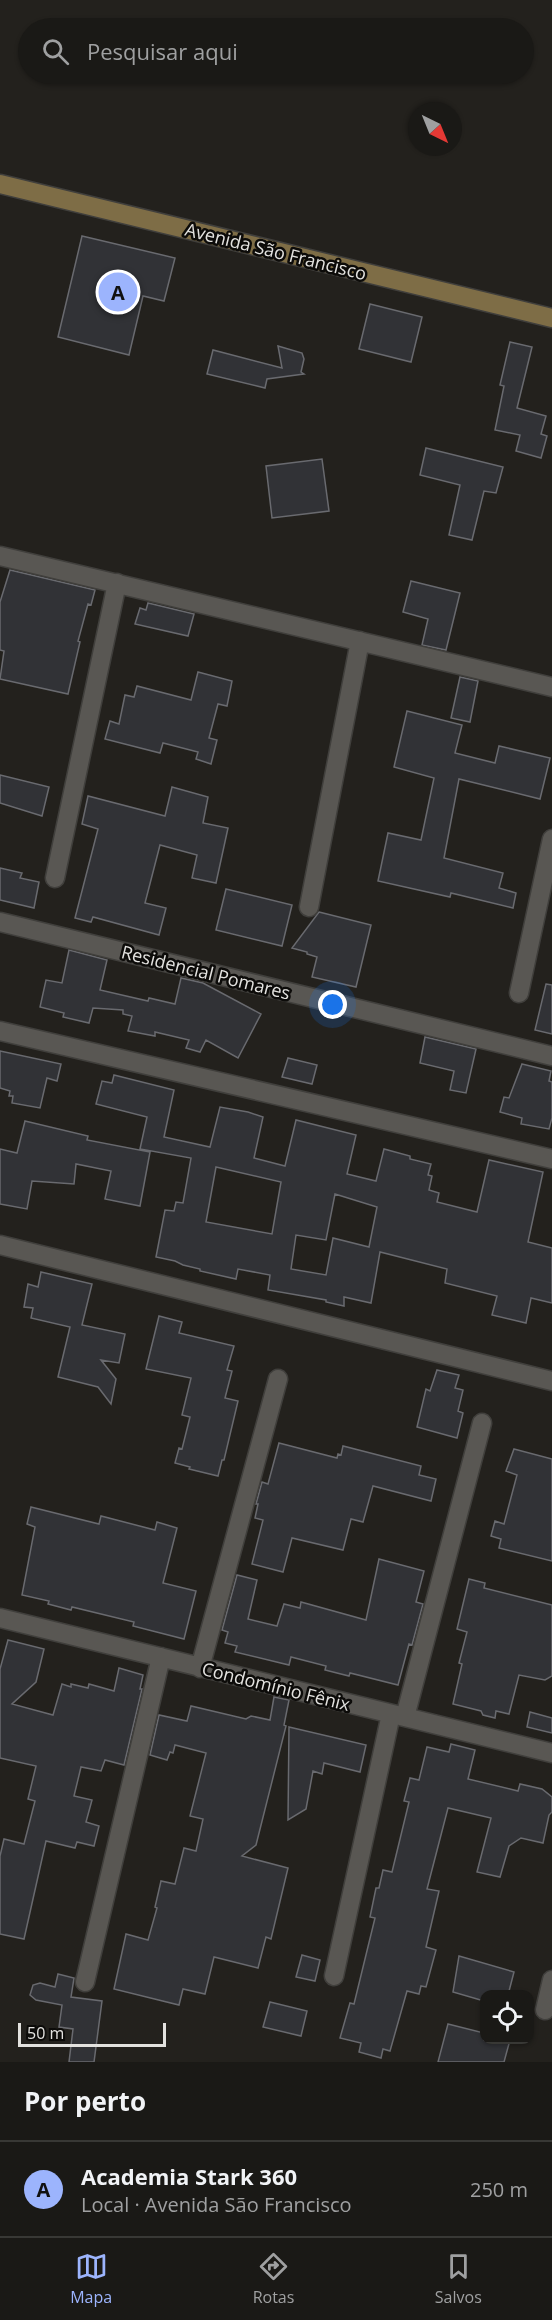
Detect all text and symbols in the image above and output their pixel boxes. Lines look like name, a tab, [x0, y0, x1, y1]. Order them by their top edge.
search box	[18, 18, 534, 84]
icon: search	[39, 35, 72, 68]
text: Pesquisar aqui	[87, 36, 238, 66]
north arrow	[408, 102, 462, 156]
street label: Avenida São Francisco	[183, 217, 369, 285]
pin: A	[98, 270, 138, 314]
street label: Residencial Pomares	[119, 939, 293, 1005]
your location	[318, 990, 347, 1019]
street label: Condomínio Fênix	[199, 1656, 353, 1716]
map controls	[480, 1990, 534, 2044]
button: locate	[480, 1990, 534, 2044]
scale bar	[18, 2020, 166, 2048]
text: 50 m	[27, 2022, 64, 2044]
text: Por perto	[24, 2083, 146, 2119]
text: Academia Stark 360	[81, 2161, 297, 2191]
text: A	[37, 2176, 50, 2203]
text: 250 m	[470, 2176, 528, 2203]
text: Local · Avenida São Francisco	[81, 2191, 352, 2218]
tab: Mapa	[70, 2250, 112, 2308]
tab: Rotas	[253, 2250, 294, 2308]
tab: Salvos	[435, 2250, 482, 2308]

